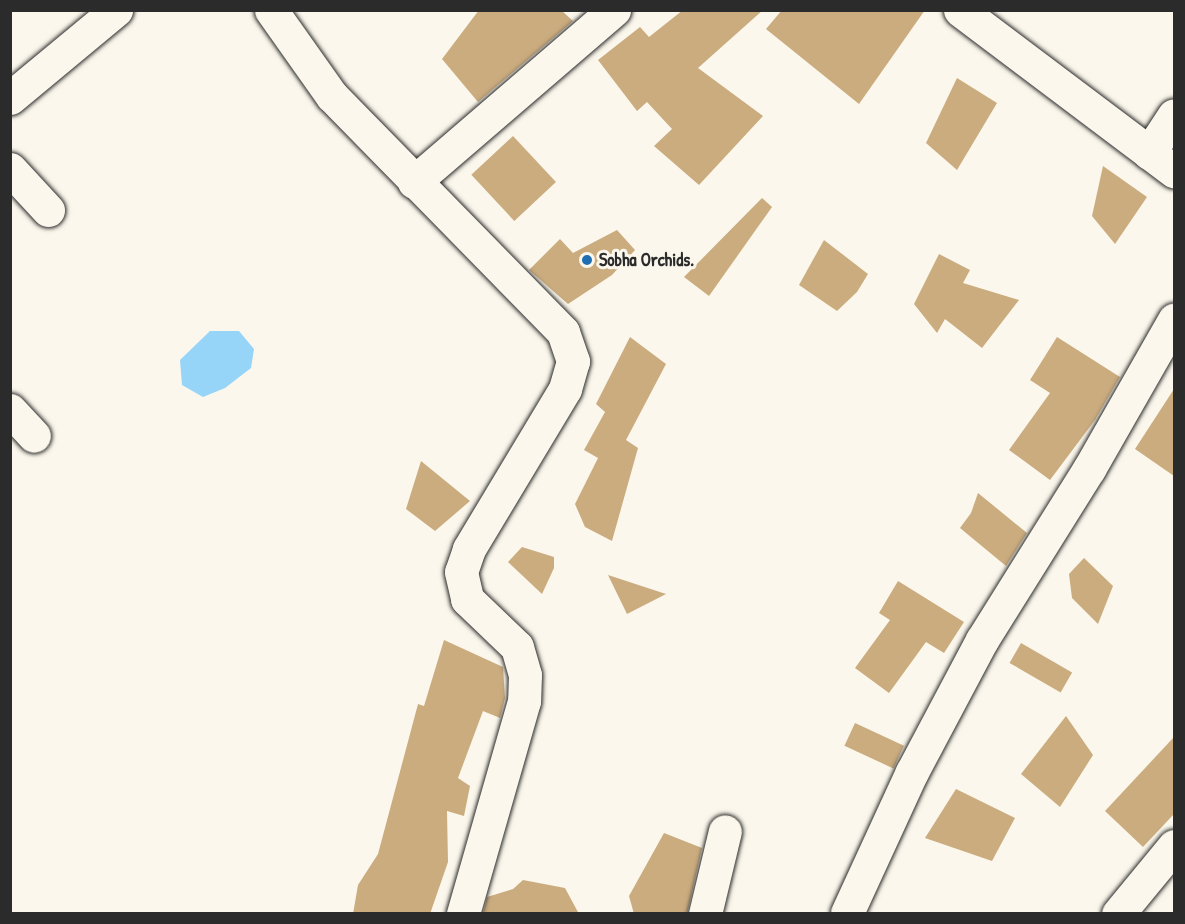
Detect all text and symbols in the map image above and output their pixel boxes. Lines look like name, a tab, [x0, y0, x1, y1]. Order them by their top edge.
place label: Sobha Orchids.	[599, 249, 694, 271]
marker: Sobha Orchids.	[580, 253, 594, 267]

